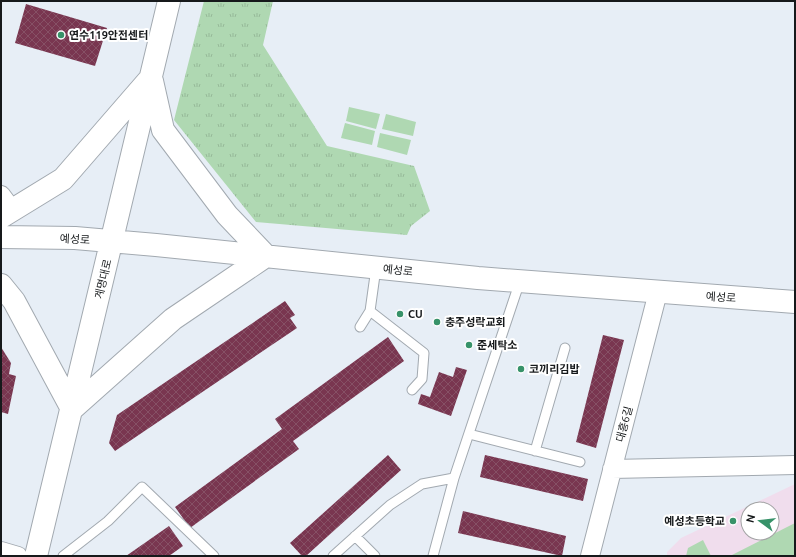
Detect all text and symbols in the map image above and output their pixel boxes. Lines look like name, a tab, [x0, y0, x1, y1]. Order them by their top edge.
place label: 연수119안전센터	[69, 29, 148, 41]
marker: 연수119안전센터	[56, 30, 66, 40]
street label: 예성로	[60, 232, 90, 246]
street label: 계명대로	[93, 258, 113, 300]
street label: 예성로	[382, 262, 414, 278]
street label: 예성로	[705, 290, 737, 304]
place label: CU	[408, 308, 423, 320]
marker: CU	[395, 309, 405, 319]
place label: 충주성락교회	[445, 316, 506, 328]
marker: 충주성락교회	[432, 317, 442, 327]
place label: 준세탁소	[477, 339, 517, 351]
marker: 준세탁소	[464, 340, 474, 350]
place label: 코끼리김밥	[529, 363, 580, 375]
marker: 코끼리김밥	[516, 364, 526, 374]
street label: 대흥6길	[613, 405, 635, 443]
north arrow	[740, 501, 780, 541]
text: N	[743, 513, 757, 524]
place label: 예성초등학교	[664, 515, 725, 527]
marker: 예성초등학교	[728, 516, 738, 526]

